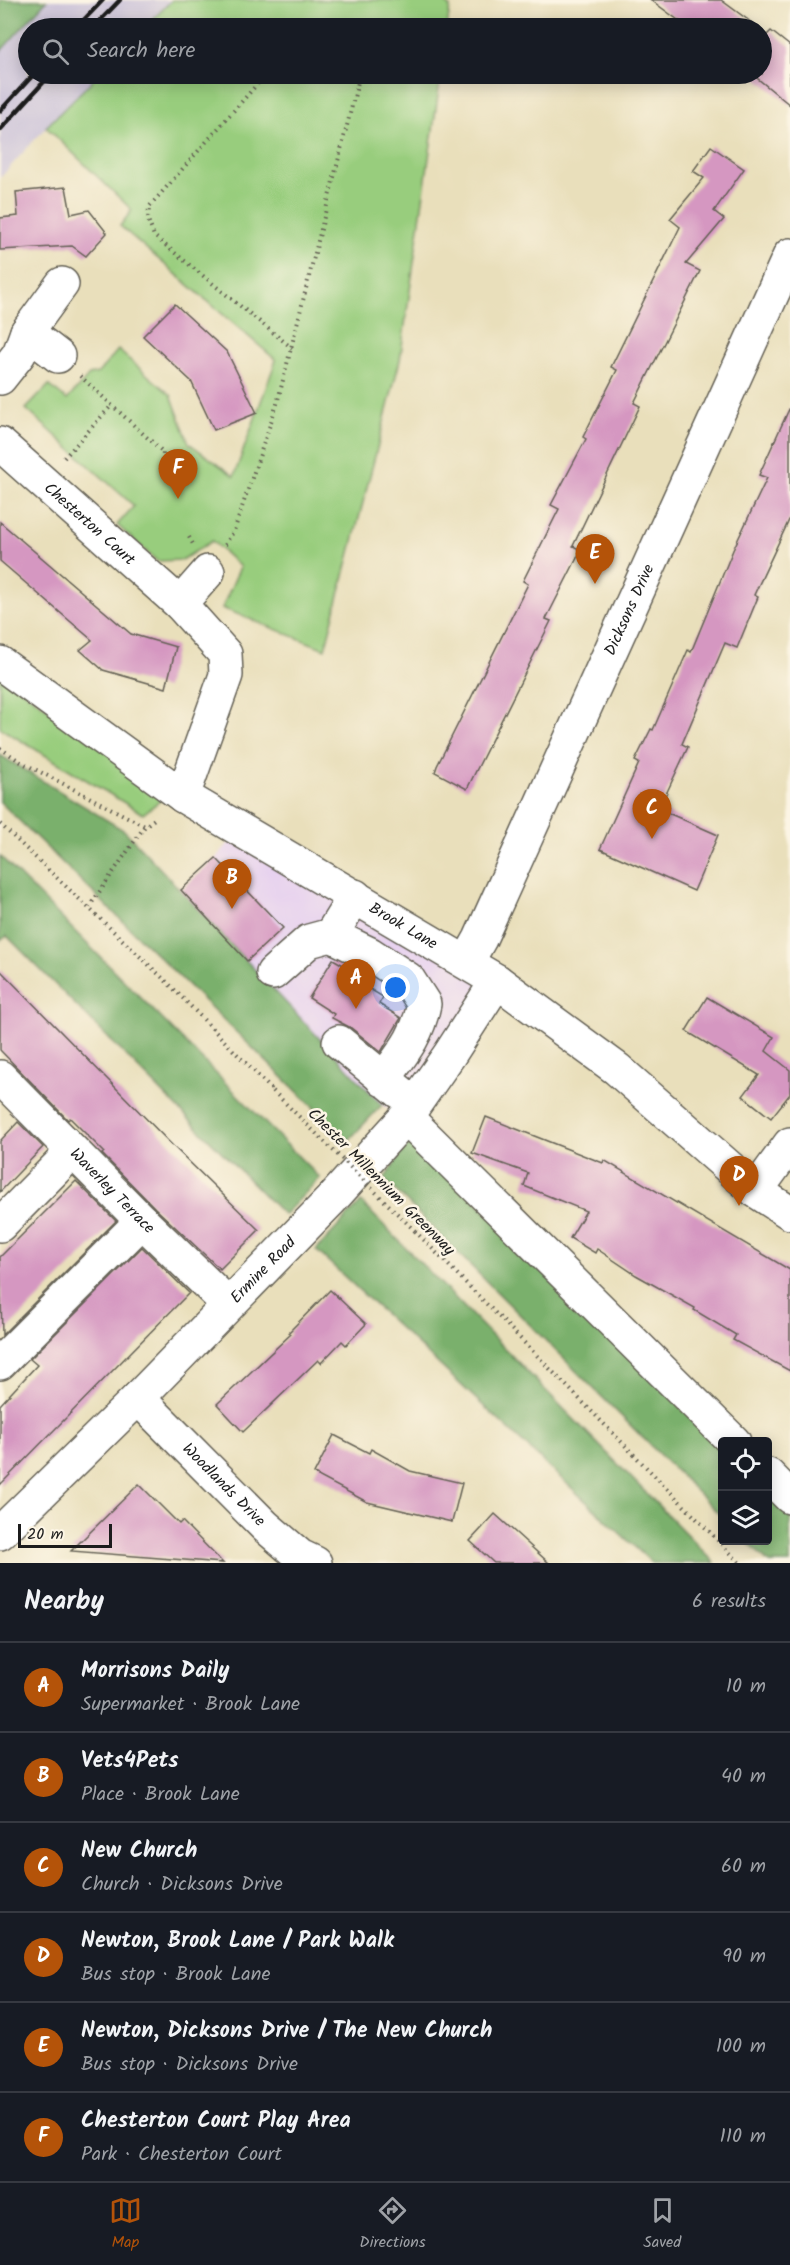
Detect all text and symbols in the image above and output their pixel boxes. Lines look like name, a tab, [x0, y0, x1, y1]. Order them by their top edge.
search box	[18, 18, 772, 84]
text: Search here	[87, 34, 195, 69]
icon: search	[39, 35, 72, 68]
pin: F	[158, 450, 198, 499]
street label: Chesterton Court	[38, 476, 142, 572]
pin: E	[576, 534, 614, 584]
street label: Dicksons Drive	[598, 560, 661, 659]
pin: C	[632, 790, 672, 839]
pin: B	[212, 860, 252, 909]
street label: Brook Lane	[364, 896, 442, 956]
pin: A	[336, 960, 376, 1009]
your location	[381, 973, 410, 1002]
street label: Chester Millennium Greenway	[301, 1102, 461, 1262]
street label: Waverley Terrace	[64, 1142, 161, 1240]
pin: D	[720, 1156, 758, 1206]
street label: Ermine Road	[224, 1230, 302, 1309]
street label: Woodlands Drive	[176, 1437, 271, 1532]
map controls	[718, 1437, 772, 1545]
button: locate	[718, 1437, 772, 1491]
button: layers	[718, 1491, 772, 1545]
scale bar	[18, 1521, 112, 1548]
text: 20 m	[27, 1522, 63, 1547]
text: Nearby	[24, 1581, 104, 1623]
text: 6 results	[692, 1586, 766, 1618]
text: Morrisons Daily	[81, 1654, 229, 1689]
text: A	[37, 1671, 50, 1703]
text: 10 m	[726, 1671, 766, 1703]
text: Supermarket · Brook Lane	[81, 1689, 300, 1721]
text: Vets4Pets	[81, 1744, 179, 1779]
text: B	[37, 1761, 50, 1793]
text: 40 m	[721, 1761, 766, 1793]
text: Place · Brook Lane	[81, 1779, 240, 1811]
text: New Church	[81, 1834, 197, 1869]
text: C	[37, 1851, 50, 1883]
text: 60 m	[721, 1851, 766, 1883]
text: Church · Dicksons Drive	[81, 1869, 283, 1901]
text: Newton, Brook Lane / Park Walk	[81, 1924, 394, 1959]
text: D	[37, 1941, 50, 1973]
text: 90 m	[722, 1941, 766, 1973]
text: Bus stop · Brook Lane	[81, 1959, 270, 1991]
text: Newton, Dicksons Drive / The New Church	[81, 2014, 492, 2049]
text: E	[38, 2031, 49, 2063]
text: 100 m	[716, 2031, 766, 2063]
text: Bus stop · Dicksons Drive	[81, 2049, 298, 2081]
text: Chesterton Court Play Area	[81, 2104, 351, 2139]
text: F	[38, 2121, 49, 2153]
text: 110 m	[720, 2121, 766, 2153]
text: Park · Chesterton Court	[81, 2139, 282, 2171]
tab: Map	[109, 2194, 142, 2255]
tab: Directions	[359, 2194, 426, 2255]
tab: Saved	[643, 2194, 681, 2255]

